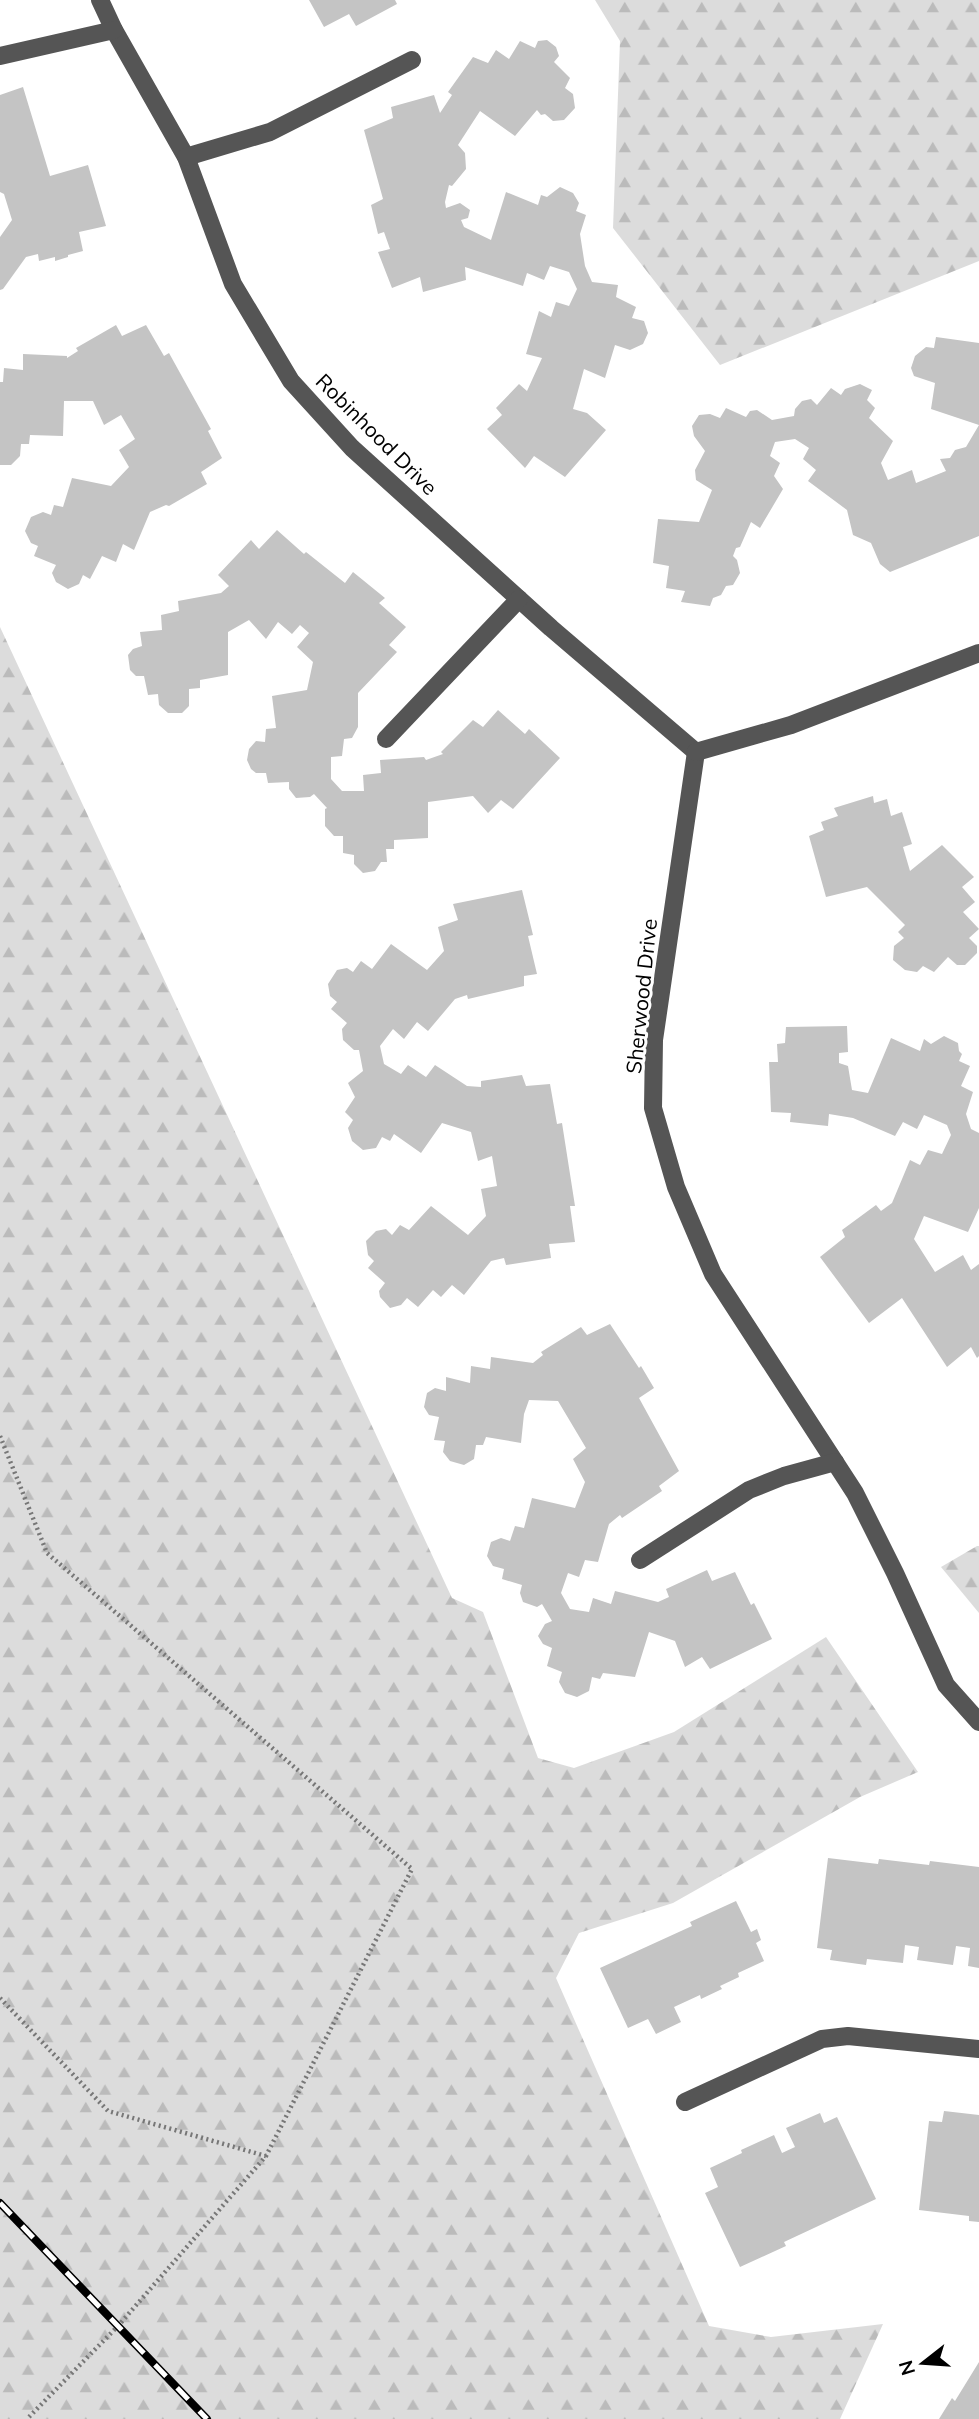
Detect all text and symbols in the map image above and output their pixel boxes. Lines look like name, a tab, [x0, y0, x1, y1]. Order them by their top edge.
street label: Robinhood Drive	[311, 368, 443, 500]
street label: Sherwood Drive	[620, 917, 662, 1075]
north arrow	[888, 2328, 958, 2398]
text: N	[893, 2358, 920, 2378]

